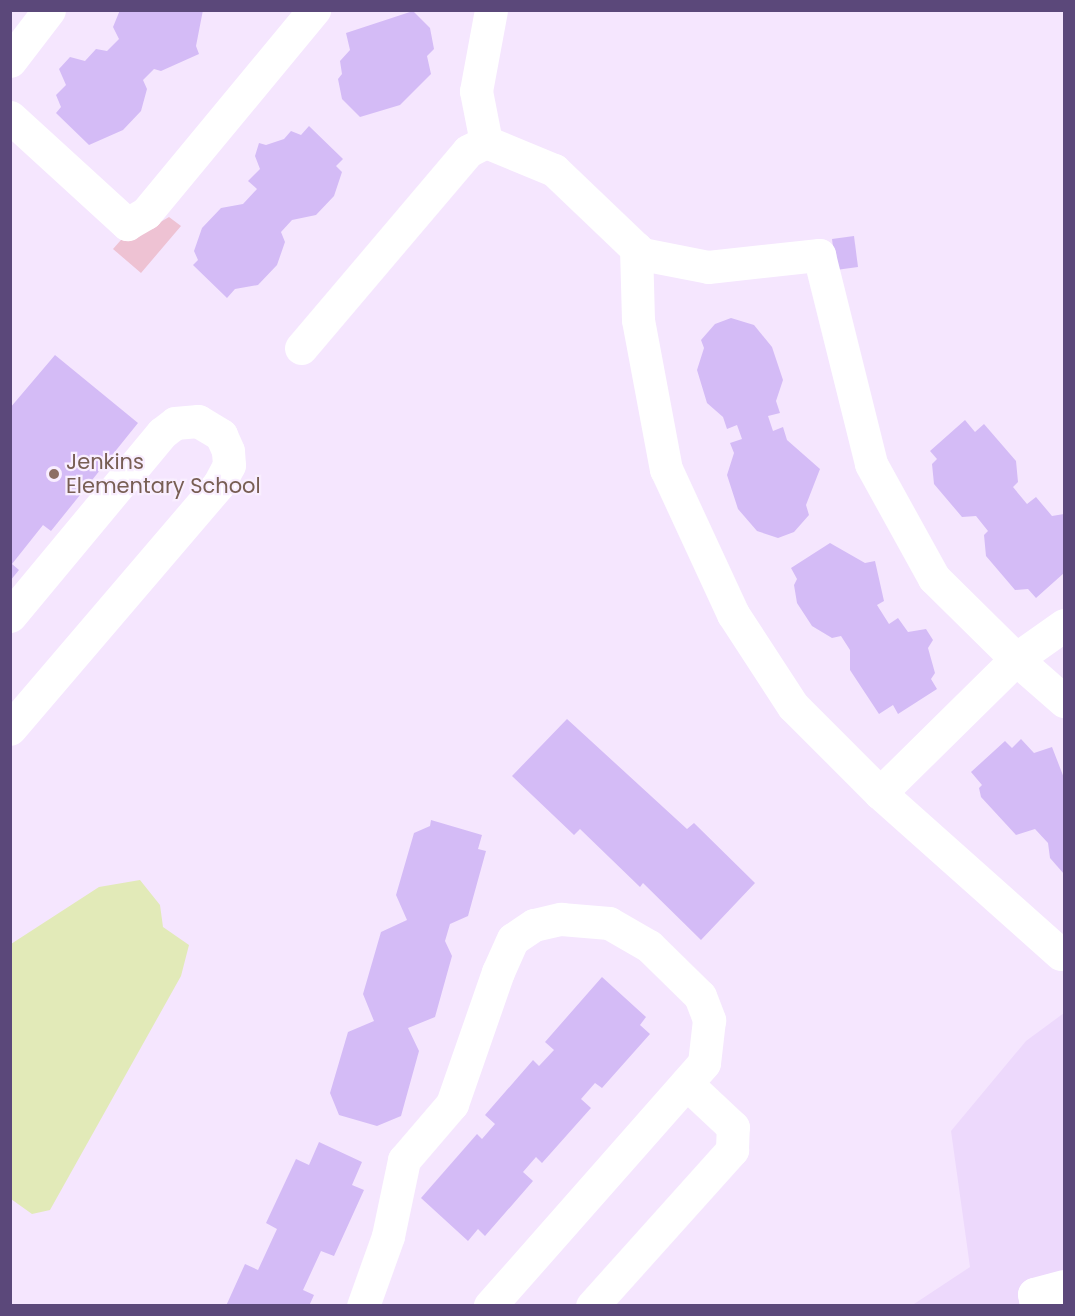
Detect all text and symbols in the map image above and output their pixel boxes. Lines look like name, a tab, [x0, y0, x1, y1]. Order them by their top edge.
place label: Jenkins Elementary School	[66, 449, 261, 499]
marker: Jenkins Elementary School	[47, 467, 61, 481]

